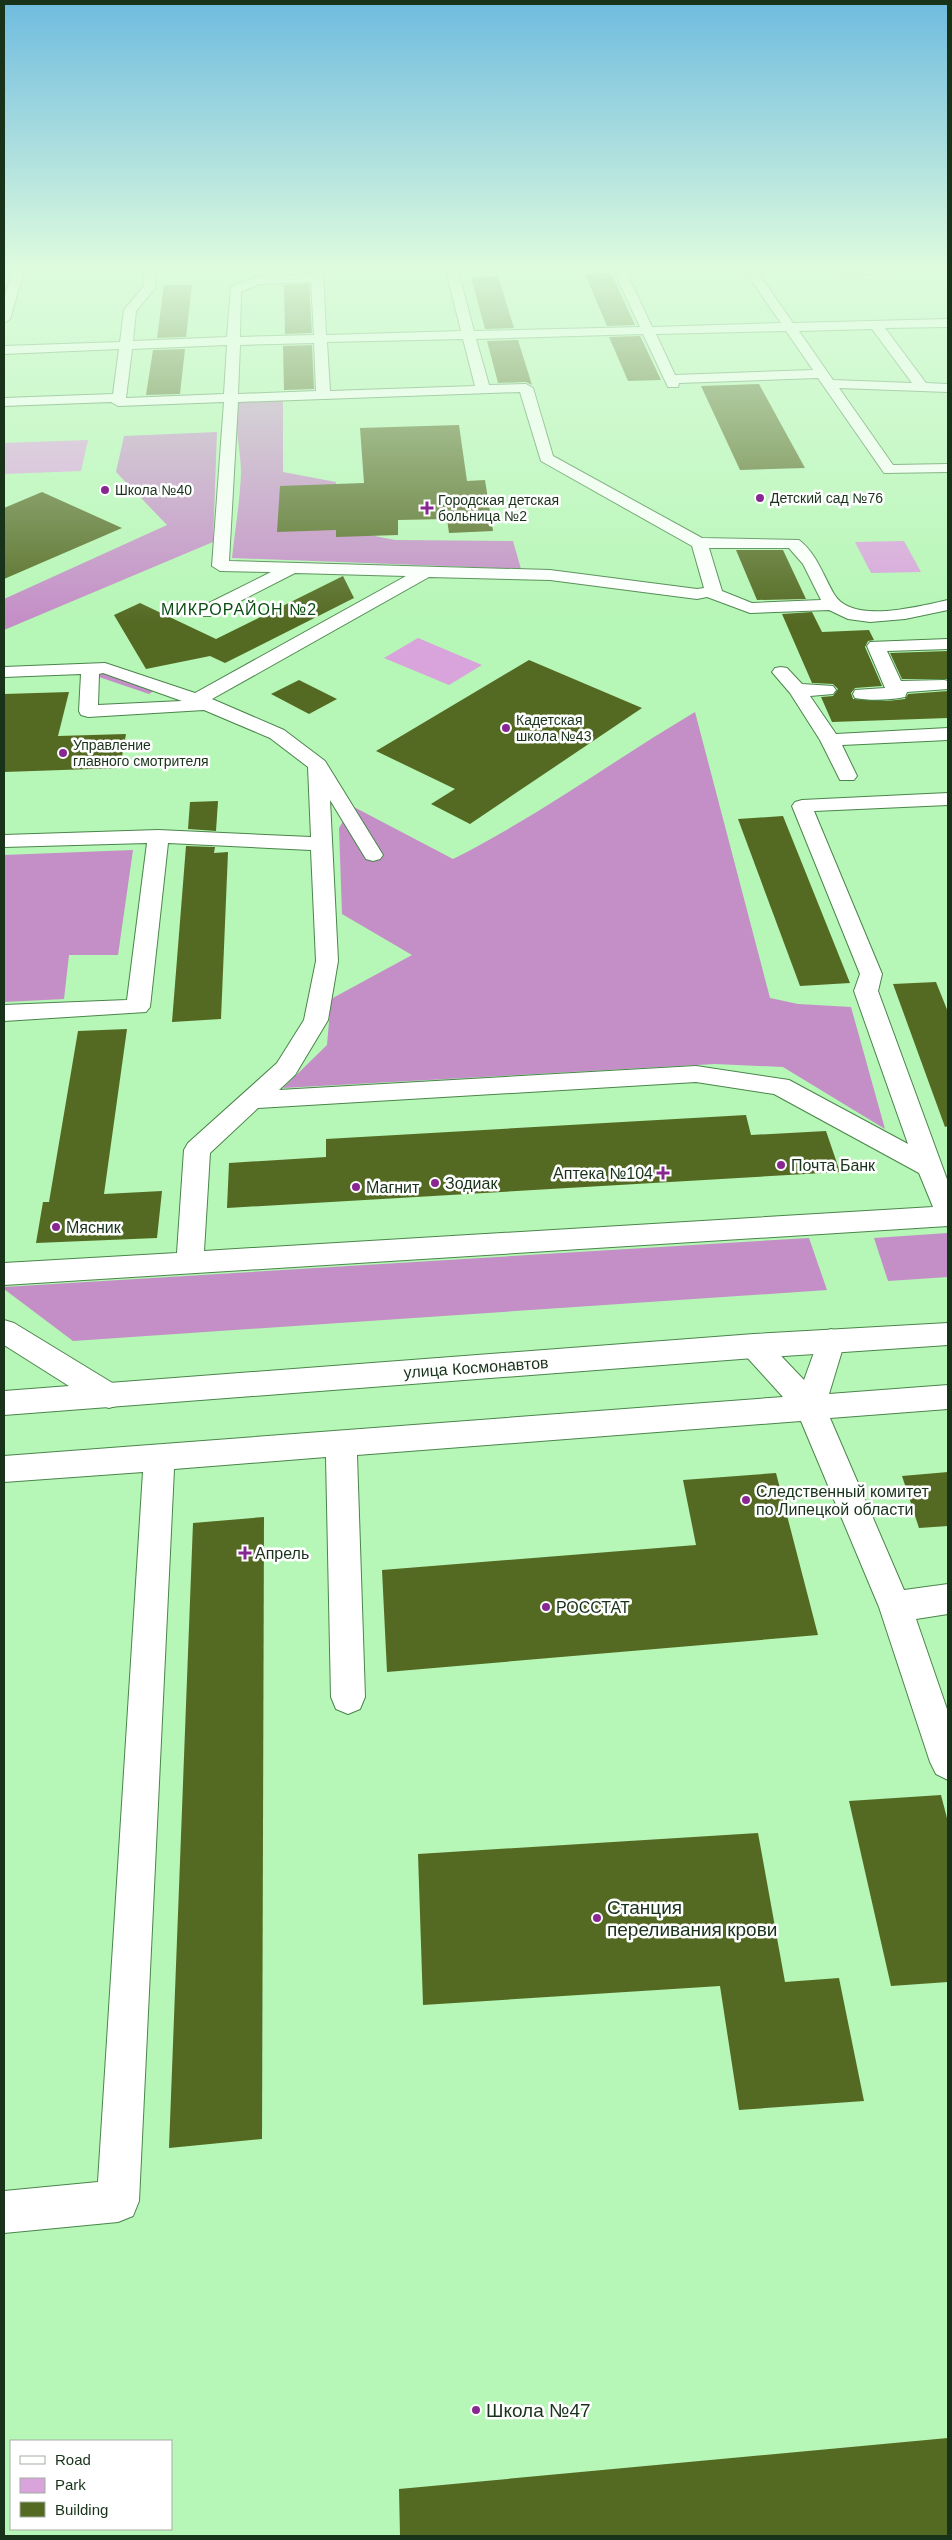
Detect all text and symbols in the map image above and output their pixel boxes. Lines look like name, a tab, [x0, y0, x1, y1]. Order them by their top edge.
place label: Школа №40	[115, 482, 192, 498]
marker: Школа №40	[99, 484, 111, 496]
place label: Детский сад №76	[770, 490, 883, 506]
place label: Городская детская больница №2	[438, 492, 559, 524]
marker: Детский сад №76	[754, 492, 766, 504]
marker: Городская детская больница №2	[420, 501, 434, 515]
district label: МИКРОРАЙОН №2	[161, 600, 317, 618]
place label: Кадетская школа №43	[516, 712, 592, 744]
marker: Кадетская школа №43	[500, 722, 512, 734]
place label: Управление главного смотрителя	[73, 737, 209, 769]
marker: Управление главного смотрителя	[57, 747, 69, 759]
place label: Почта Банк	[791, 1157, 876, 1174]
marker: Почта Банк	[775, 1159, 787, 1171]
place label: Аптека №104	[553, 1165, 653, 1182]
marker: Аптека №104	[657, 1167, 669, 1179]
place label: Зодиак	[445, 1175, 498, 1192]
marker: Зодиак	[429, 1177, 441, 1189]
place label: Магнит	[366, 1179, 420, 1196]
marker: Магнит	[350, 1181, 362, 1193]
place label: Мясник	[66, 1219, 122, 1236]
marker: Мясник	[50, 1221, 62, 1233]
street label: улица Космонавтов	[403, 1354, 549, 1381]
place label: Следственный комитет по Липецкой области	[756, 1483, 929, 1518]
marker: Следственный комитет по Липецкой области	[740, 1494, 752, 1506]
place label: Апрель	[255, 1545, 309, 1562]
marker: Апрель	[239, 1547, 251, 1559]
place label: РОССТАТ	[556, 1599, 630, 1616]
marker: РОССТАТ	[540, 1601, 552, 1613]
place label: Станция переливания крови	[607, 1897, 777, 1940]
marker: Станция переливания крови	[591, 1912, 603, 1924]
place label: Школа №47	[486, 2400, 591, 2421]
marker: Школа №47	[470, 2404, 482, 2416]
legend	[10, 2440, 172, 2530]
text: Road	[55, 2451, 91, 2468]
text: Park	[55, 2476, 86, 2493]
text: Building	[55, 2501, 108, 2518]

